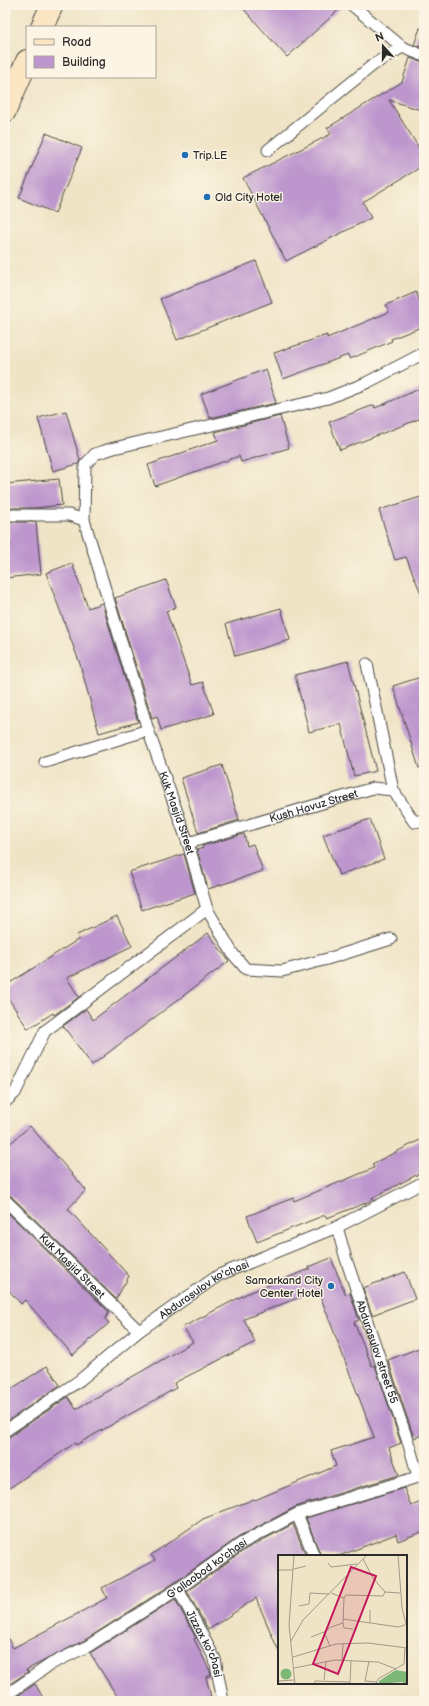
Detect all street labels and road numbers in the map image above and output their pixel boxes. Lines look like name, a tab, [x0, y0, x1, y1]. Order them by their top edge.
street label: Kuk Masjid Street	[157, 769, 198, 856]
street label: Kush Havuz Street	[268, 786, 360, 825]
street label: Kuk Masjid Street	[37, 1231, 108, 1301]
street label: Abdurasulov ko'chasi	[156, 1257, 251, 1322]
street label: Abdurasulov street 55	[354, 1298, 401, 1405]
street label: G'allaobod ko'chasi	[164, 1535, 249, 1601]
street label: Jizzax ko'chasi	[184, 1608, 225, 1678]

